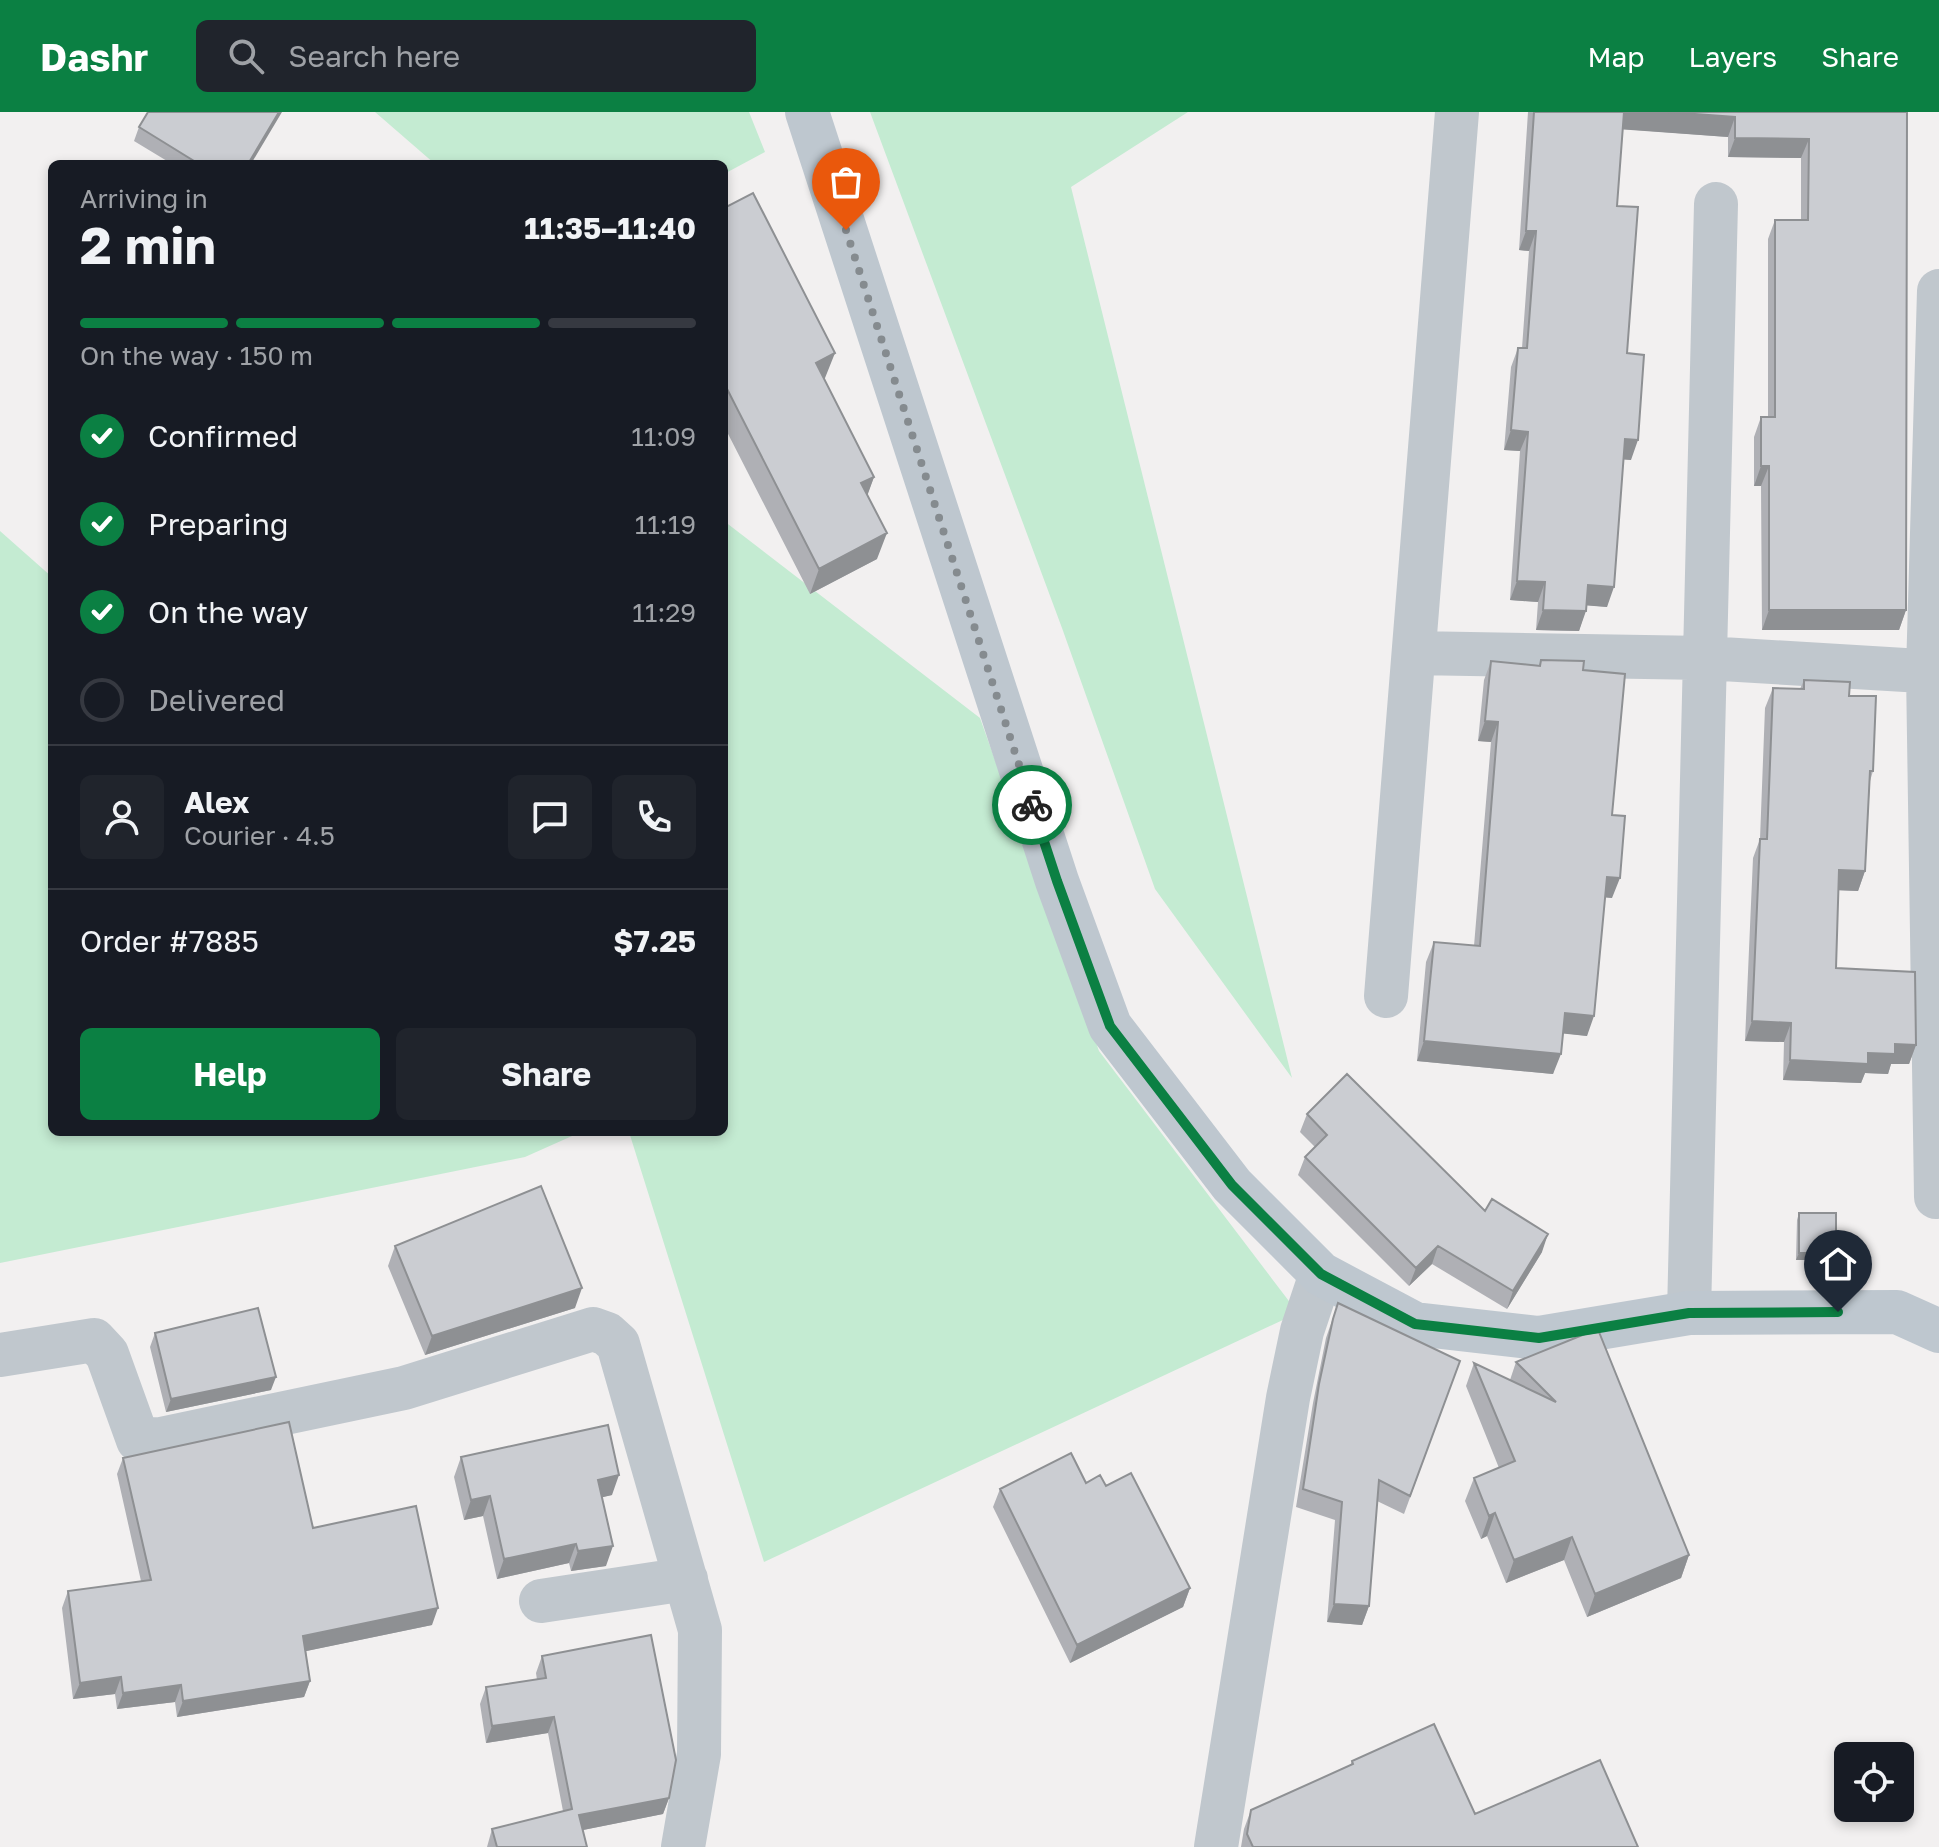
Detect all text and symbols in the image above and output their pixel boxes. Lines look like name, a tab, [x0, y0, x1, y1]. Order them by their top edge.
search box	[196, 20, 756, 92]
text: Dashr	[40, 34, 148, 79]
icon: search	[224, 34, 268, 78]
text: Search here	[288, 38, 460, 74]
text: Map	[1587, 40, 1645, 73]
text: Layers	[1689, 40, 1777, 73]
text: Share	[1821, 40, 1899, 73]
pin	[812, 148, 880, 230]
icon: bag	[824, 160, 868, 204]
text: Arriving in	[80, 183, 208, 214]
text: 11:35–11:40	[524, 210, 696, 246]
text: 2 min	[80, 213, 216, 275]
text: On the way · 150 m	[80, 340, 313, 371]
icon: check	[80, 414, 124, 458]
text: Confirmed	[148, 418, 298, 454]
text: 11:09	[631, 421, 696, 452]
icon: check	[80, 502, 124, 546]
text: Preparing	[148, 506, 289, 542]
text: 11:19	[635, 509, 696, 540]
icon: check	[80, 590, 124, 634]
text: On the way	[148, 594, 308, 630]
text: 11:29	[632, 597, 696, 628]
text: Delivered	[148, 682, 285, 718]
courier	[992, 765, 1072, 845]
button: person	[80, 775, 164, 859]
button: chat	[508, 775, 592, 859]
button: phone	[612, 775, 696, 859]
icon: bike	[1010, 783, 1054, 827]
text: Alex	[184, 784, 249, 820]
text: Courier · 4.5	[184, 820, 335, 851]
text: Order #7885	[80, 923, 259, 959]
text: $7.25	[613, 923, 696, 959]
button: Help	[80, 1028, 380, 1120]
button: Share	[396, 1028, 696, 1120]
pin	[1804, 1230, 1872, 1312]
icon: home	[1816, 1242, 1860, 1286]
map controls	[1834, 1742, 1914, 1822]
button: locate	[1834, 1742, 1914, 1822]

